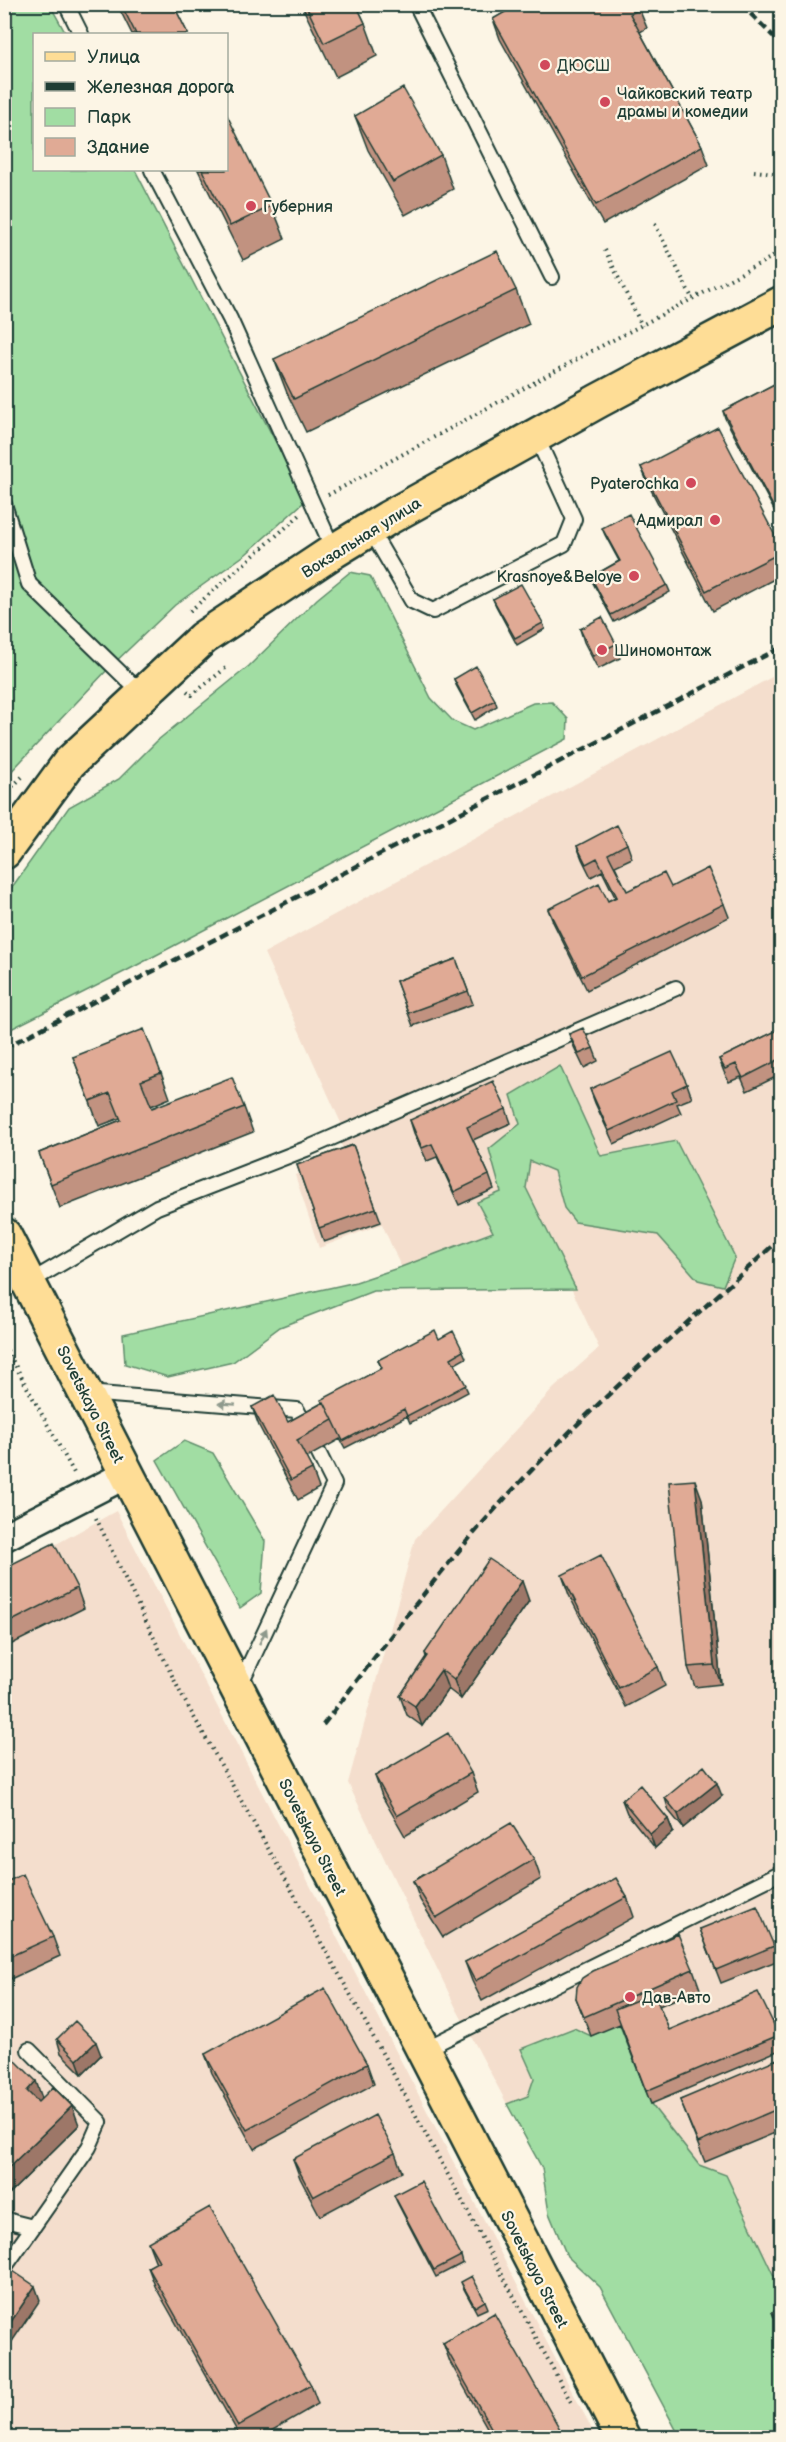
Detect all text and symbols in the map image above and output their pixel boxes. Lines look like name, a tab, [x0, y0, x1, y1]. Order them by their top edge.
legend	[33, 33, 228, 171]
text: Улица	[87, 47, 141, 68]
place label: ДЮСШ	[557, 57, 610, 76]
marker: ДЮСШ	[538, 58, 552, 72]
text: Железная дорога	[87, 77, 235, 98]
place label: Чайковский театр драмы и комедии	[617, 85, 752, 122]
marker: Чайковский театр драмы и комедии	[598, 95, 612, 109]
text: Парк	[87, 107, 131, 128]
text: Здание	[87, 137, 149, 158]
place label: Губерния	[263, 198, 333, 217]
marker: Губерния	[244, 199, 258, 213]
place label: Pyaterochka	[590, 475, 679, 494]
marker: Pyaterochka	[684, 476, 698, 490]
street label: Вокзальная улица	[299, 494, 425, 583]
place label: Адмирал	[636, 512, 703, 531]
marker: Адмирал	[708, 513, 722, 527]
place label: Krasnoye&Beloye	[496, 568, 623, 587]
marker: Krasnoye&Beloye	[627, 569, 641, 583]
place label: Шиномонтаж	[614, 642, 712, 661]
marker: Шиномонтаж	[595, 643, 609, 657]
street label: Sovetskaya Street	[52, 1343, 127, 1466]
one-way arrow	[218, 1400, 237, 1409]
one-way arrow	[258, 1626, 268, 1644]
street label: Sovetskaya Street	[274, 1776, 349, 1899]
place label: Дав-Авто	[642, 1989, 711, 2008]
marker: Дав-Авто	[623, 1990, 637, 2004]
street label: Sovetskaya Street	[496, 2208, 571, 2331]

